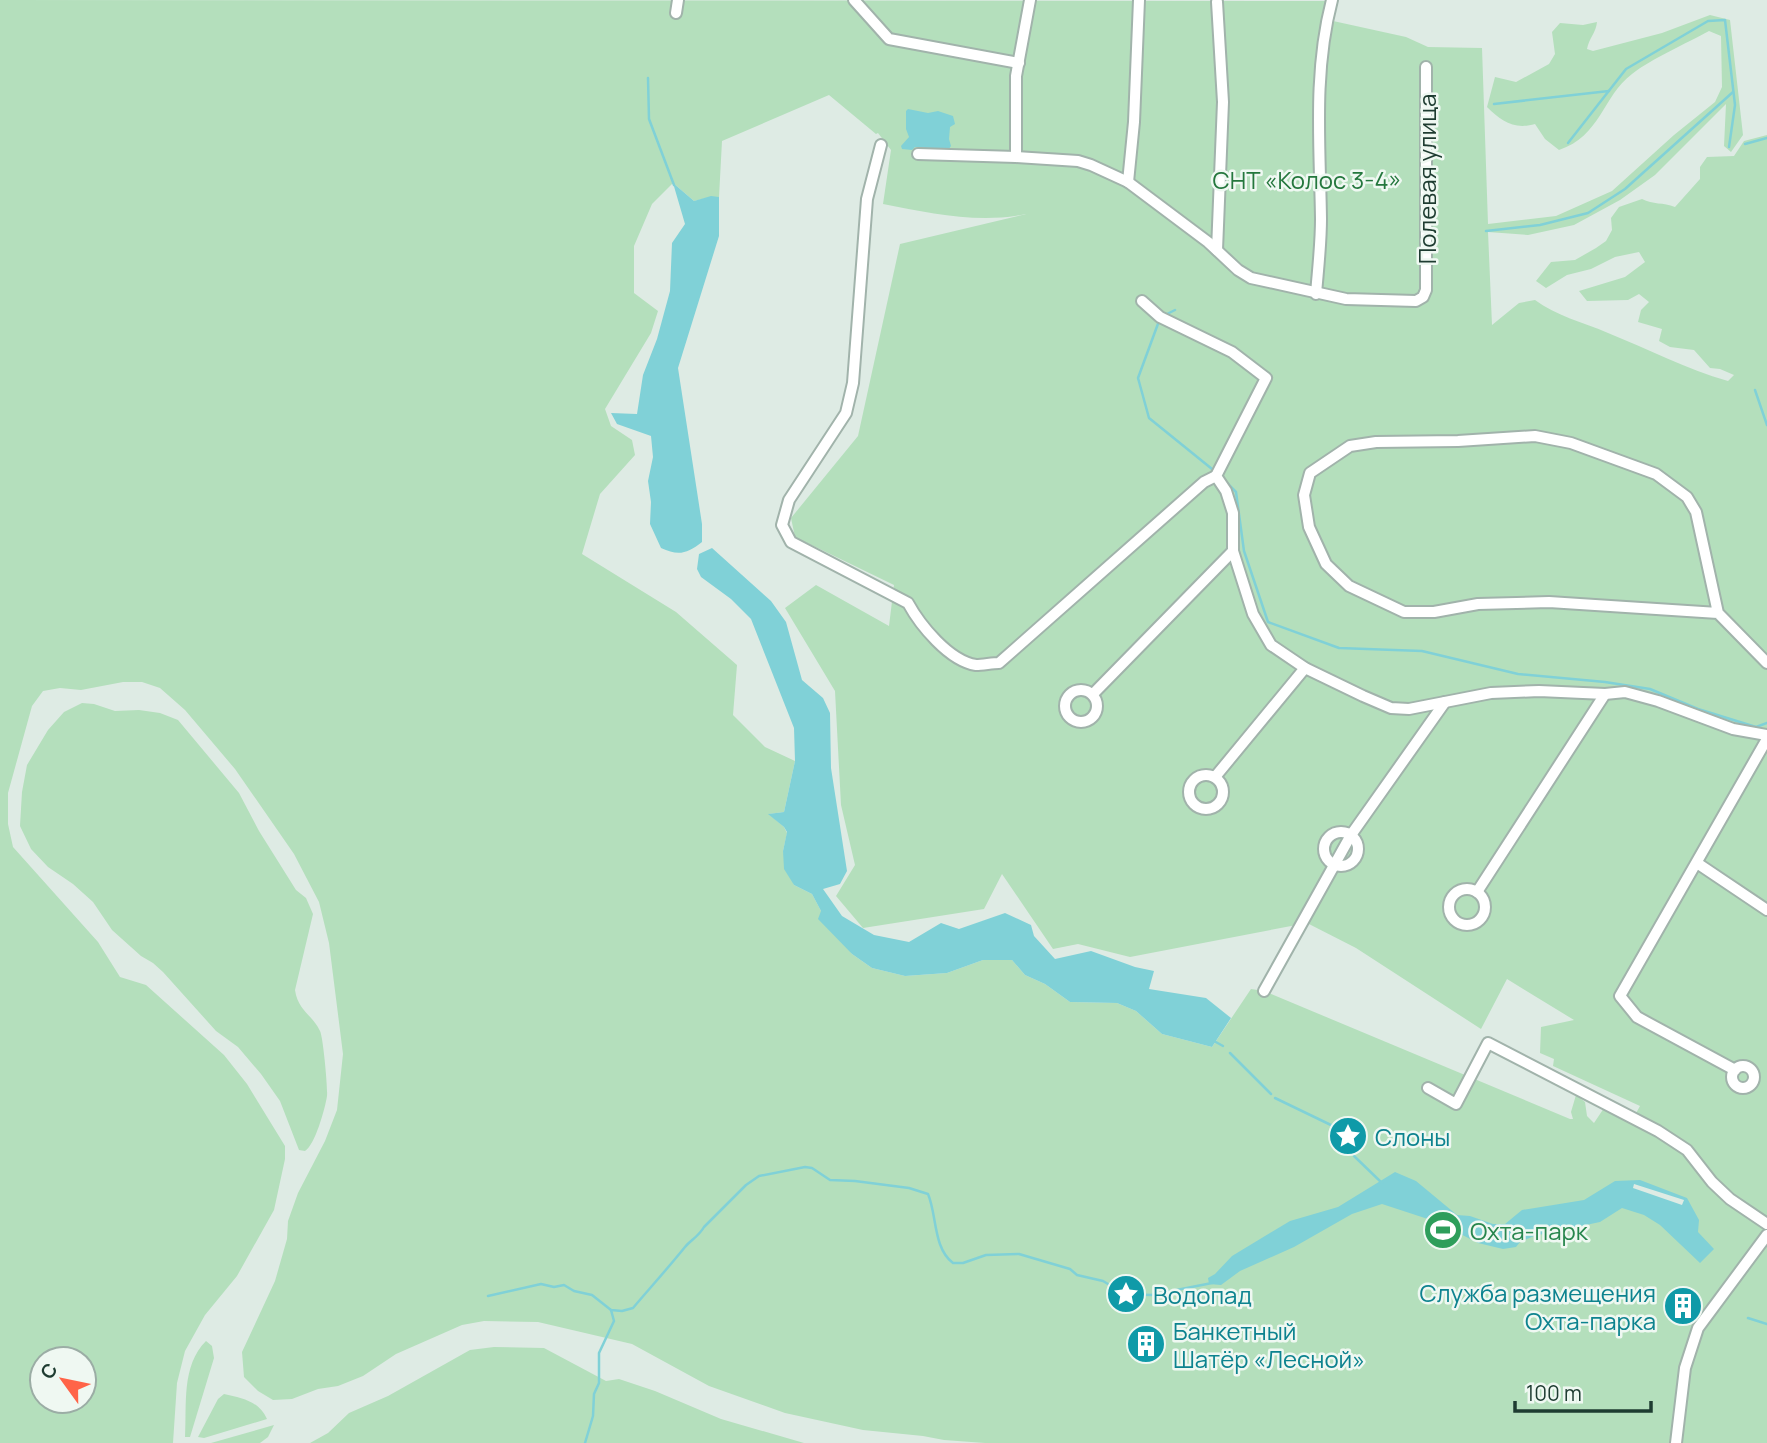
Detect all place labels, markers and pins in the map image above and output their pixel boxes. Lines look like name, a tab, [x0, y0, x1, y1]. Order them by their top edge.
place icon: Слоны	[1327, 1115, 1369, 1157]
place label: Слоны	[1375, 1120, 1450, 1153]
sports icon: Охта-парк	[1422, 1209, 1464, 1251]
place label: Охта-парк	[1470, 1214, 1589, 1247]
place icon: Водопад	[1105, 1273, 1147, 1315]
place label: Служба размещения Охта-парка	[1420, 1276, 1656, 1337]
place label: Водопад	[1153, 1278, 1252, 1311]
building icon: Служба размещения Охта-парка	[1662, 1285, 1704, 1327]
place label: Банкетный Шатёр «Лесной»	[1173, 1314, 1365, 1375]
building icon: Банкетный Шатёр «Лесной»	[1125, 1323, 1167, 1365]

